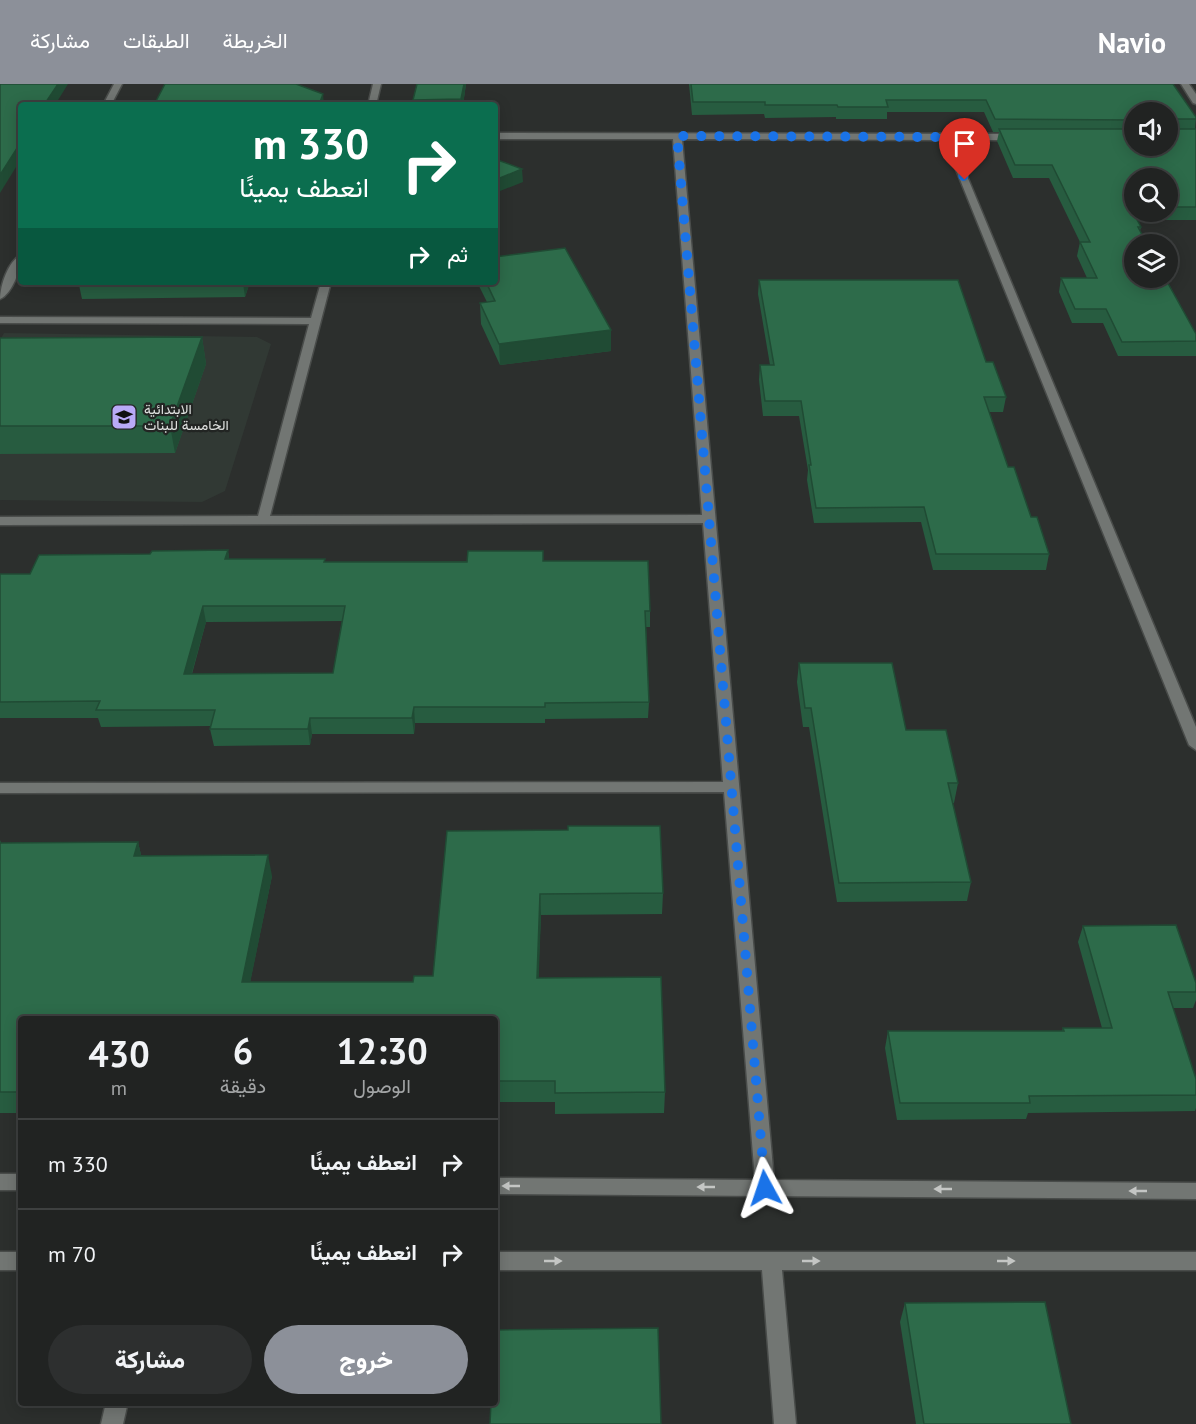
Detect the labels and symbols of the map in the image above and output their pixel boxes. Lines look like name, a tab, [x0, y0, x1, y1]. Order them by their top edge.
pin	[939, 118, 990, 180]
place label: الابتدائية الخامسة للبنات	[144, 400, 229, 434]
school or university icon: الابتدائية الخامسة للبنات	[109, 402, 139, 432]
position arrow	[733, 1156, 797, 1220]
one-way arrow	[501, 1181, 520, 1191]
one-way arrow	[696, 1182, 715, 1192]
one-way arrow	[933, 1184, 952, 1194]
one-way arrow	[1128, 1186, 1147, 1196]
one-way arrow	[544, 1256, 563, 1266]
one-way arrow	[802, 1256, 821, 1266]
one-way arrow	[997, 1256, 1016, 1266]

